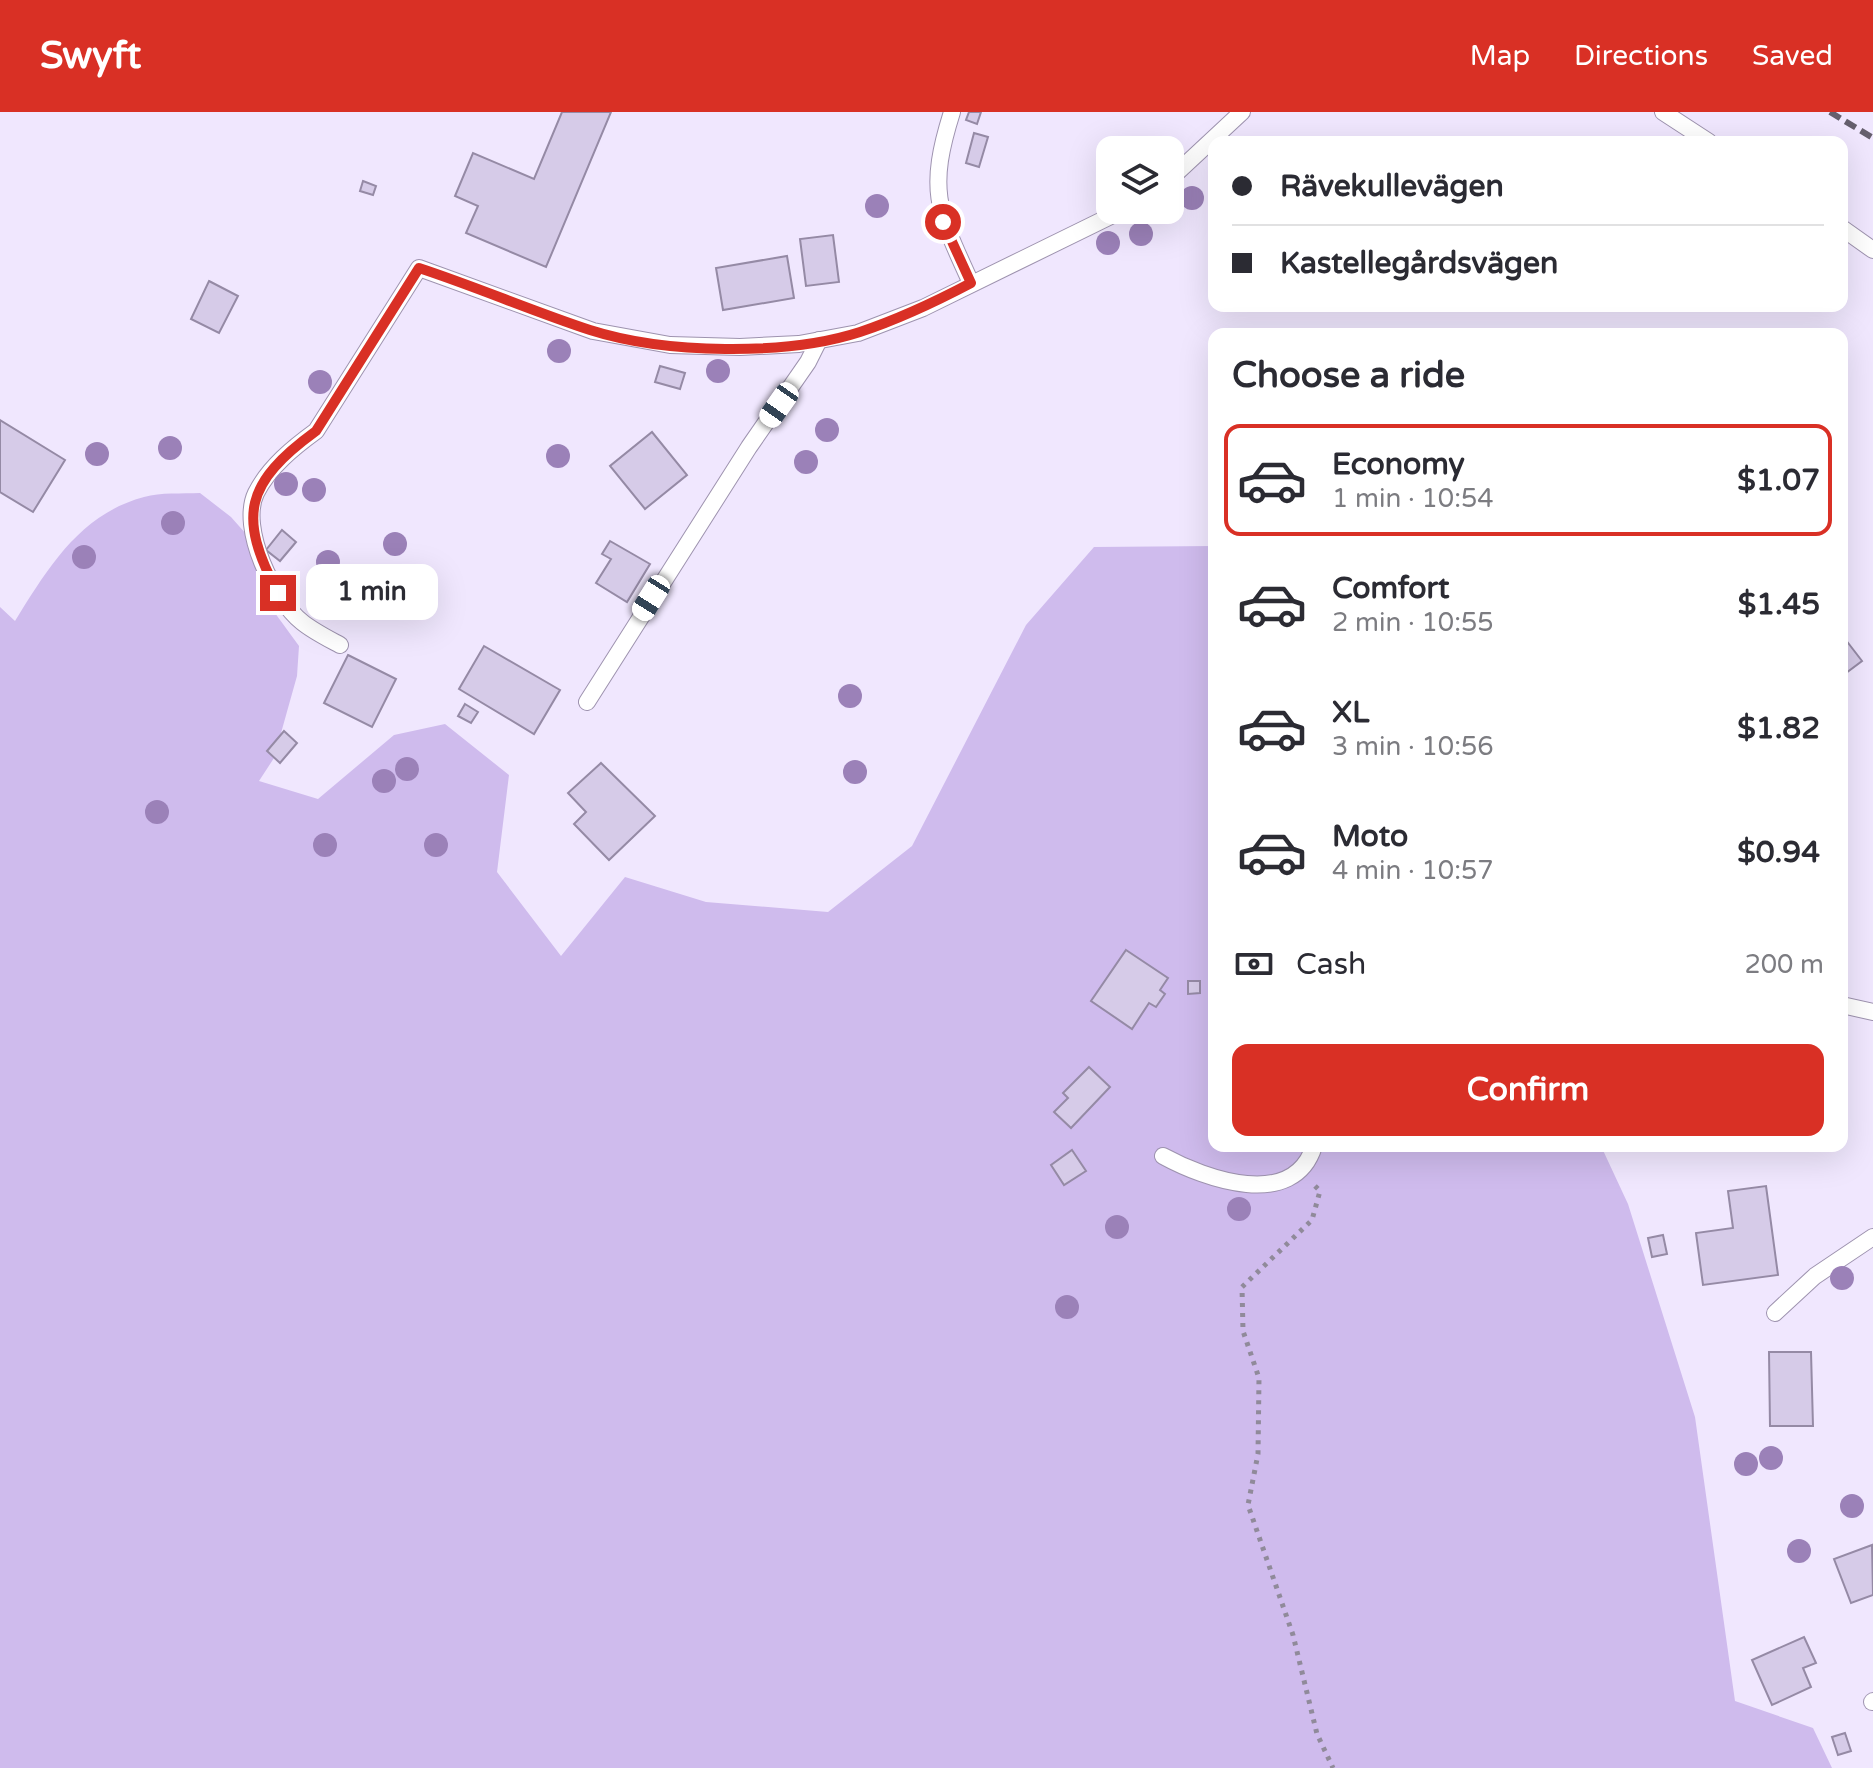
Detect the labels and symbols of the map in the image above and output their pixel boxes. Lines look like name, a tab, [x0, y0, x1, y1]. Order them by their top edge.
route start	[925, 204, 961, 240]
car	[755, 378, 803, 432]
callout: 1 min	[306, 565, 438, 621]
car	[628, 571, 674, 625]
route end	[260, 575, 296, 611]

